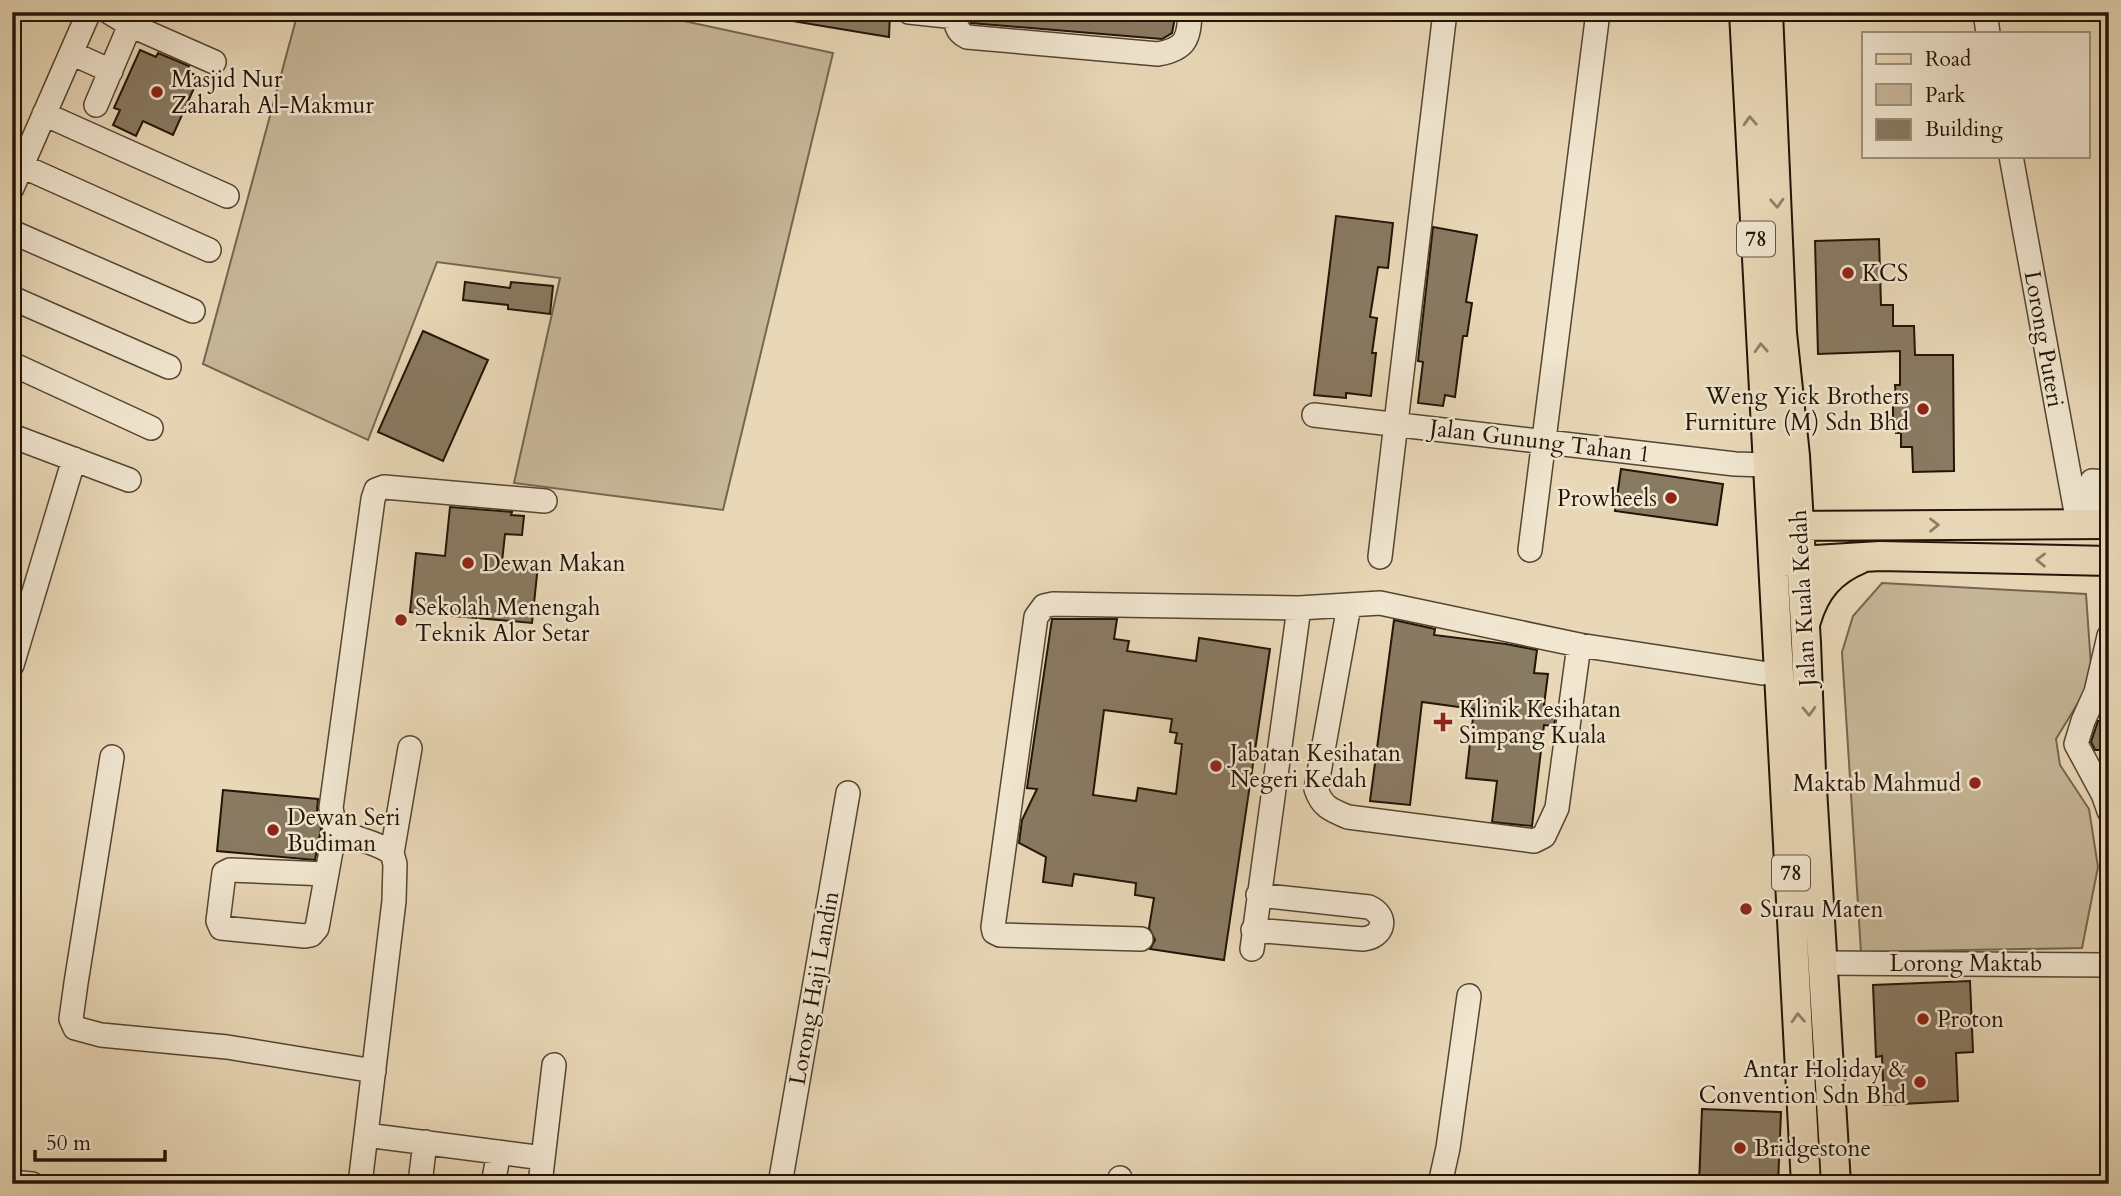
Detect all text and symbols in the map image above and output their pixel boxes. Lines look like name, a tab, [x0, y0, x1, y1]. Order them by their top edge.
legend	[1862, 32, 2090, 158]
text: Road	[1925, 45, 1971, 74]
place label: Masjid Nur Zaharah Al-Makmur	[171, 64, 374, 121]
text: Park	[1925, 81, 1966, 110]
marker: Masjid Nur Zaharah Al-Makmur	[149, 84, 165, 100]
one-way arrow	[1743, 115, 1758, 126]
text: Building	[1925, 115, 2003, 144]
one-way arrow	[1769, 198, 1784, 209]
road number: 78	[1737, 222, 1775, 256]
place label: KCS	[1862, 258, 1908, 289]
marker: KCS	[1840, 265, 1856, 281]
street label: Lorong Puteri	[2017, 268, 2071, 410]
one-way arrow	[1754, 342, 1769, 353]
place label: Weng Yick Brothers Furniture (M) Sdn Bhd	[1684, 381, 1910, 438]
marker: Weng Yick Brothers Furniture (M) Sdn Bhd	[1915, 401, 1931, 417]
street label: Jalan Gunung Tahan 1	[1425, 412, 1652, 470]
place label: Prowheels	[1557, 483, 1657, 514]
marker: Prowheels	[1663, 490, 1679, 506]
street label: Jalan Kuala Kedah	[1783, 509, 1823, 690]
one-way arrow	[1929, 517, 1940, 532]
place label: Dewan Makan	[482, 548, 626, 579]
one-way arrow	[2035, 552, 2045, 568]
marker: Dewan Makan	[460, 555, 476, 571]
place label: Sekolah Menengah Teknik Alor Setar	[415, 592, 601, 649]
marker: Sekolah Menengah Teknik Alor Setar	[393, 612, 409, 628]
place label: Klinik Kesihatan Simpang Kuala	[1459, 694, 1621, 751]
one-way arrow	[1801, 706, 1816, 717]
marker: Klinik Kesihatan Simpang Kuala	[1433, 712, 1453, 732]
place label: Jabatan Kesihatan Negeri Kedah	[1227, 738, 1401, 795]
marker: Jabatan Kesihatan Negeri Kedah	[1208, 758, 1224, 774]
place label: Maktab Mahmud	[1793, 768, 1962, 799]
marker: Maktab Mahmud	[1967, 775, 1983, 791]
place label: Dewan Seri Budiman	[287, 802, 401, 859]
marker: Dewan Seri Budiman	[265, 822, 281, 838]
road number: 78	[1772, 856, 1810, 890]
street label: Lorong Haji Landin	[782, 889, 846, 1087]
place label: Surau Maten	[1760, 894, 1884, 925]
marker: Surau Maten	[1738, 901, 1754, 917]
street label: Lorong Maktab	[1890, 948, 2042, 979]
place label: Proton	[1937, 1004, 2004, 1035]
marker: Proton	[1915, 1011, 1931, 1027]
one-way arrow	[1791, 1012, 1806, 1023]
place label: Antar Holiday & Convention Sdn Bhd	[1699, 1054, 1907, 1111]
marker: Antar Holiday & Convention Sdn Bhd	[1912, 1074, 1928, 1090]
scale bar	[35, 1119, 164, 1163]
text: 50 m	[46, 1129, 91, 1158]
place label: Bridgestone	[1754, 1133, 1871, 1164]
marker: Bridgestone	[1732, 1140, 1748, 1156]

